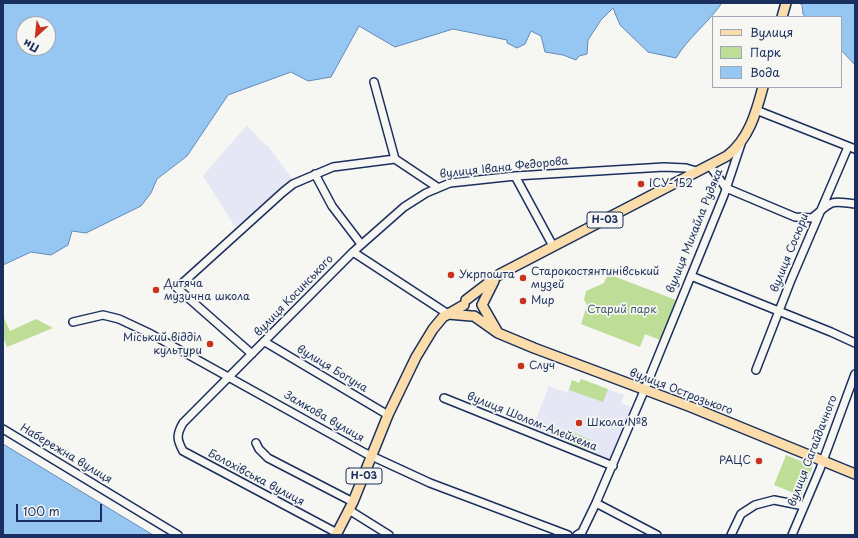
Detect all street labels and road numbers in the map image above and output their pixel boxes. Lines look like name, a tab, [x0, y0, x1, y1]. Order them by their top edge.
street label: вулиця Івана Федорова	[439, 155, 569, 181]
street label: вулиця Михайла Рудяка	[664, 167, 726, 295]
road number: Н-03	[587, 212, 623, 228]
street label: вулиця Сосюри	[768, 212, 812, 294]
street label: вулиця Косинського	[252, 253, 336, 339]
street label: вулиця Богуна	[294, 343, 370, 395]
street label: вулиця Острозького	[627, 366, 735, 418]
street label: Замкова вулиця	[282, 389, 366, 445]
street label: вулиця Шолом-Алейхема	[465, 390, 599, 454]
street label: вулиця Сагайдачного	[786, 393, 840, 509]
street label: Набережна вулиця	[18, 421, 114, 487]
street label: Болохівська вулиця	[206, 447, 306, 509]
road number: Н-03	[346, 468, 382, 484]

